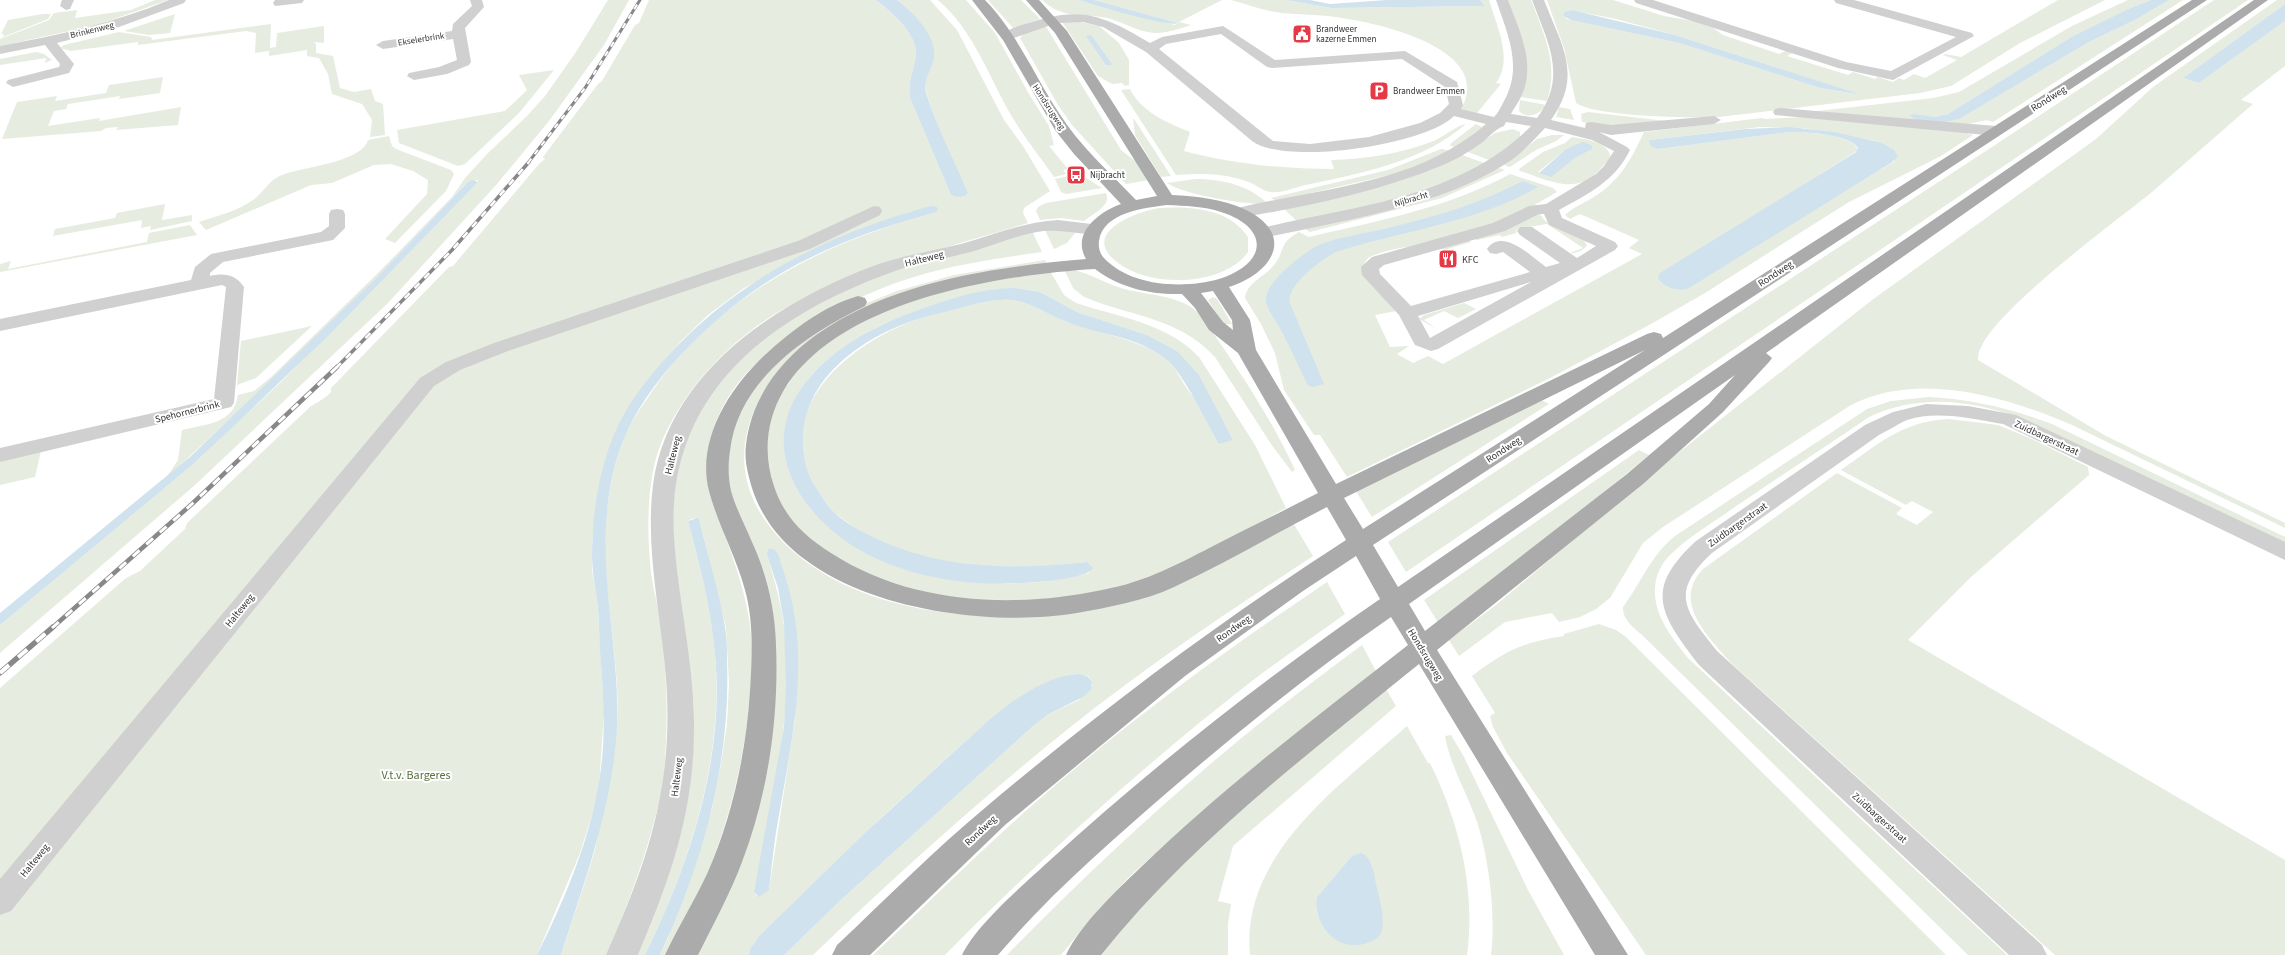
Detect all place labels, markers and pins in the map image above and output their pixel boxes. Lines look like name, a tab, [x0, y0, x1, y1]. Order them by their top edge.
public building icon: Brandweer kazerne Emmen	[1291, 23, 1313, 45]
place label: Brandweer kazerne Emmen	[1316, 23, 1377, 46]
parking icon: Brandweer Emmen	[1368, 80, 1390, 102]
place label: Brandweer Emmen	[1393, 85, 1465, 98]
bus stop icon: Nijbracht	[1065, 164, 1087, 186]
place label: Nijbracht	[1090, 169, 1125, 182]
restaurant icon: KFC	[1437, 248, 1459, 270]
place label: KFC	[1462, 253, 1479, 267]

